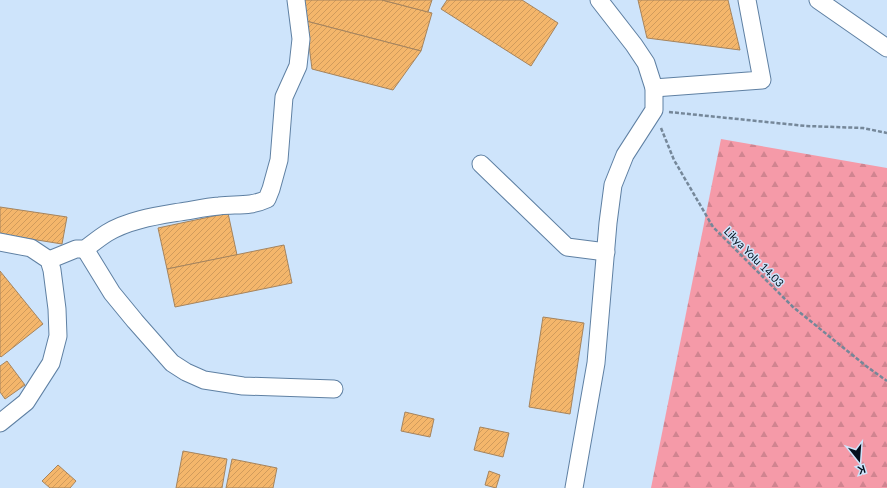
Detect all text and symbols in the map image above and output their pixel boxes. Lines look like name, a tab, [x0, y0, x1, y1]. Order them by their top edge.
street label: Likya Yolu 14.03	[722, 224, 787, 289]
north arrow	[839, 440, 879, 480]
text: K	[856, 463, 868, 477]

